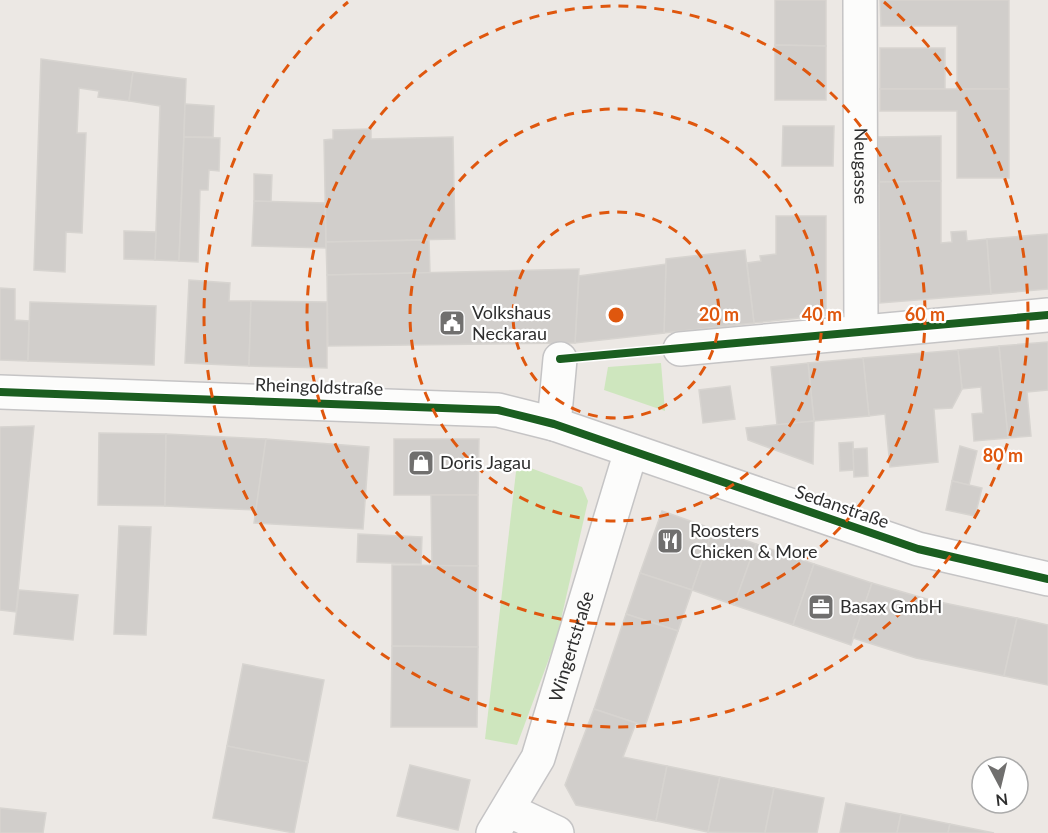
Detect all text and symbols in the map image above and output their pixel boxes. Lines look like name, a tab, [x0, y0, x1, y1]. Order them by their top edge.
street label: Neugasse	[850, 128, 873, 204]
place label: Volkshaus Neckarau	[472, 301, 551, 344]
text: 20 m	[699, 303, 739, 325]
text: 40 m	[802, 303, 842, 325]
text: 60 m	[905, 303, 945, 325]
centre of rings	[606, 305, 626, 325]
public building icon: Volkshaus Neckarau	[437, 308, 467, 338]
street label: Rheingoldstraße	[255, 373, 384, 399]
text: 80 m	[983, 444, 1023, 466]
shop icon: Doris Jagau	[406, 448, 436, 478]
place label: Doris Jagau	[440, 451, 531, 473]
street label: Sedanstraße	[792, 480, 892, 532]
place label: Roosters Chicken & More	[690, 519, 818, 562]
restaurant icon: Roosters Chicken & More	[655, 526, 685, 556]
street label: Wingertstraße	[544, 588, 598, 704]
office icon: Basax GmbH	[806, 592, 836, 622]
place label: Basax GmbH	[840, 595, 942, 617]
north arrow	[970, 755, 1030, 815]
text: N	[995, 790, 1009, 811]

